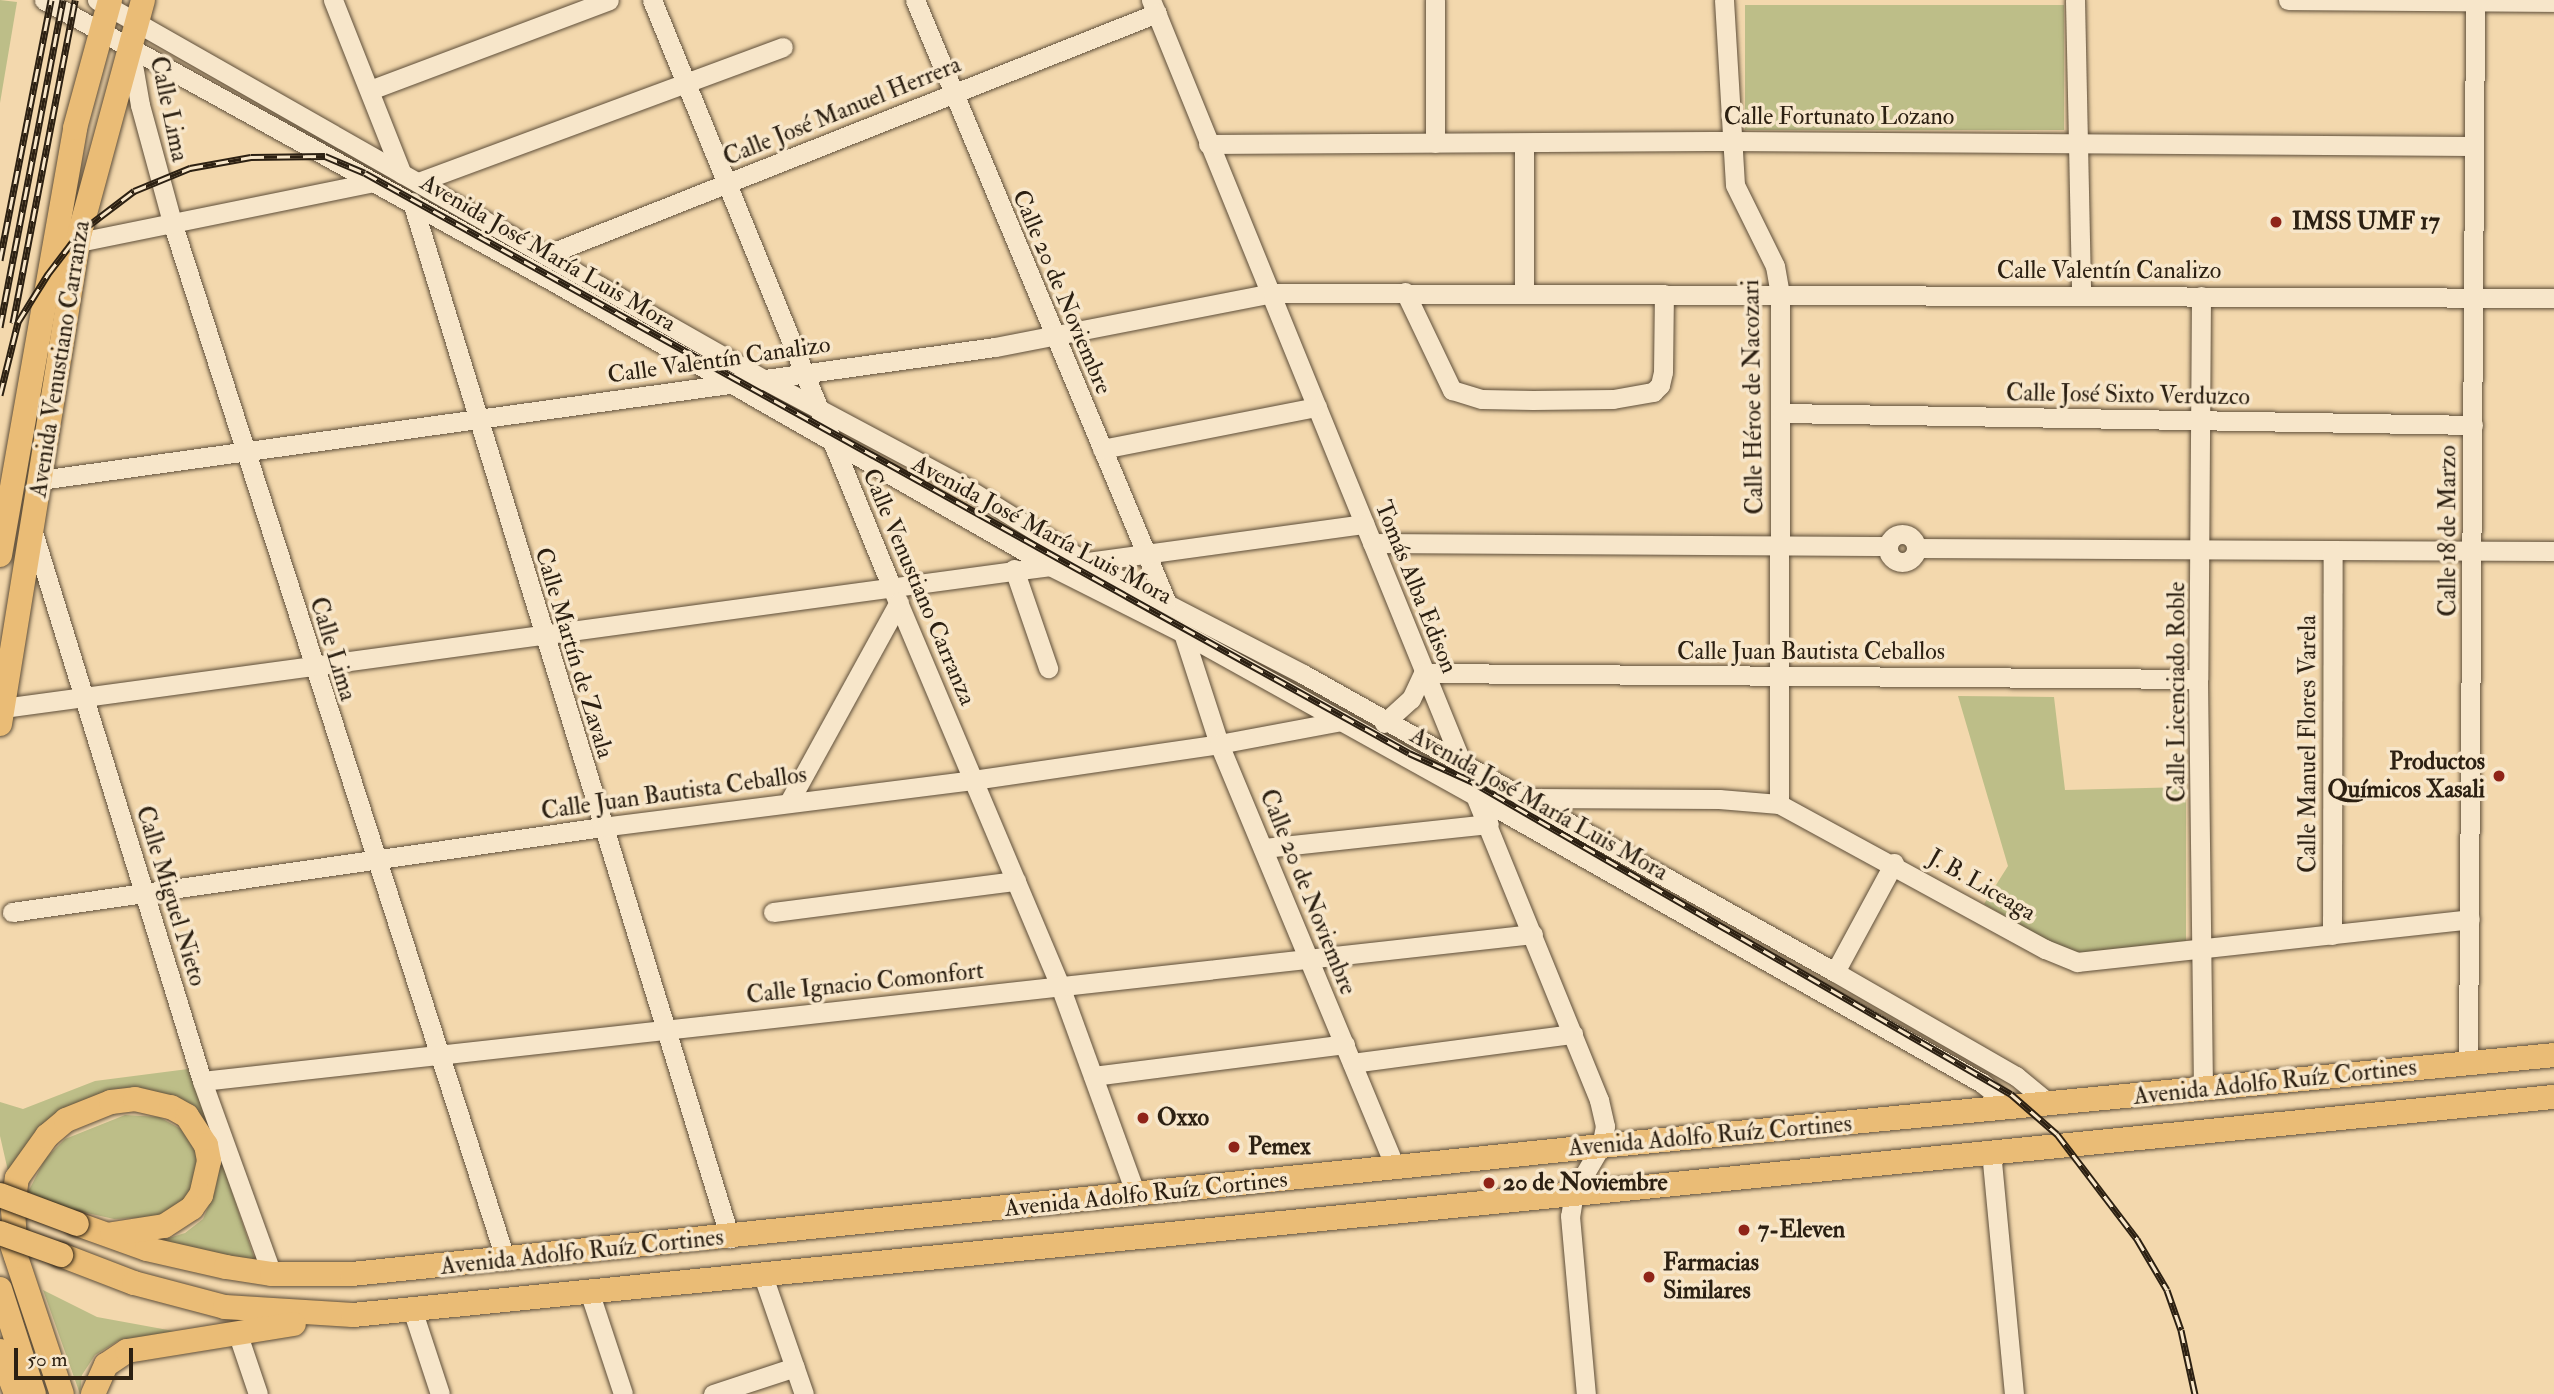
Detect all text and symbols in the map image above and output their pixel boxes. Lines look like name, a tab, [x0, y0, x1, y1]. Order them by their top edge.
street label: Calle José Manuel Herrera	[719, 50, 965, 172]
street label: Calle Lima	[144, 54, 194, 164]
street label: Calle Fortunato Lozano	[1724, 103, 1954, 131]
street label: Avenida José María Luis Mora	[415, 168, 681, 338]
street label: Calle 20 de Noviembre	[1006, 186, 1118, 398]
place label: IMSS UMF 17	[2292, 208, 2440, 236]
marker: IMSS UMF 17	[2266, 212, 2286, 232]
street label: Avenida Venustiano Carranza	[24, 218, 96, 500]
street label: Calle Valentín Canalizo	[1997, 257, 2221, 285]
street label: Calle Héroe de Nacozari	[1737, 279, 1769, 515]
street label: Calle Valentín Canalizo	[606, 330, 832, 390]
street label: Calle José Sixto Verduzco	[2006, 378, 2250, 412]
street label: Calle 18 de Marzo	[2434, 445, 2462, 617]
street label: Avenida José María Luis Mora	[907, 449, 1177, 611]
street label: Calle Venustiano Carranza	[856, 464, 982, 710]
street label: Tomás Alba Edison	[1368, 496, 1464, 678]
street label: Calle Martín de Zavala	[528, 544, 620, 762]
street label: Calle Licenciado Roble	[2163, 582, 2191, 802]
street label: Calle Lima	[304, 594, 362, 704]
street label: Calle Manuel Flores Varela	[2294, 615, 2322, 873]
street label: Calle Juan Bautista Ceballos	[1677, 638, 1945, 666]
street label: Avenida José María Luis Mora	[1405, 721, 1673, 887]
place label: Productos Químicos Xasali	[2328, 748, 2485, 804]
street label: Calle Juan Bautista Ceballos	[539, 760, 809, 826]
marker: Productos Químicos Xasali	[2491, 768, 2507, 784]
street label: Calle 20 de Noviembre	[1254, 785, 1362, 999]
street label: Calle Miguel Nieto	[130, 802, 212, 990]
street label: J. B. Liceaga	[1923, 843, 2041, 927]
street label: Calle Ignacio Comonfort	[745, 956, 985, 1010]
street label: Avenida Adolfo Ruíz Cortines	[2132, 1053, 2418, 1111]
place label: Oxxo	[1157, 1104, 1209, 1132]
street label: Avenida Adolfo Ruíz Cortines	[1567, 1109, 1853, 1163]
marker: Oxxo	[1135, 1110, 1151, 1126]
place label: Pemex	[1248, 1133, 1311, 1161]
marker: Pemex	[1226, 1139, 1242, 1155]
street label: Avenida Adolfo Ruíz Cortines	[1003, 1165, 1289, 1223]
place label: 20 de Noviembre	[1503, 1169, 1667, 1197]
marker: 20 de Noviembre	[1481, 1175, 1497, 1191]
place label: 7-Eleven	[1758, 1216, 1845, 1244]
marker: 7-Eleven	[1736, 1222, 1752, 1238]
street label: Avenida Adolfo Ruíz Cortines	[439, 1223, 725, 1281]
place label: Farmacias Similares	[1663, 1249, 1759, 1305]
marker: Farmacias Similares	[1641, 1269, 1657, 1285]
scale bar	[18, 1334, 136, 1378]
text: 50 m	[27, 1346, 68, 1373]

